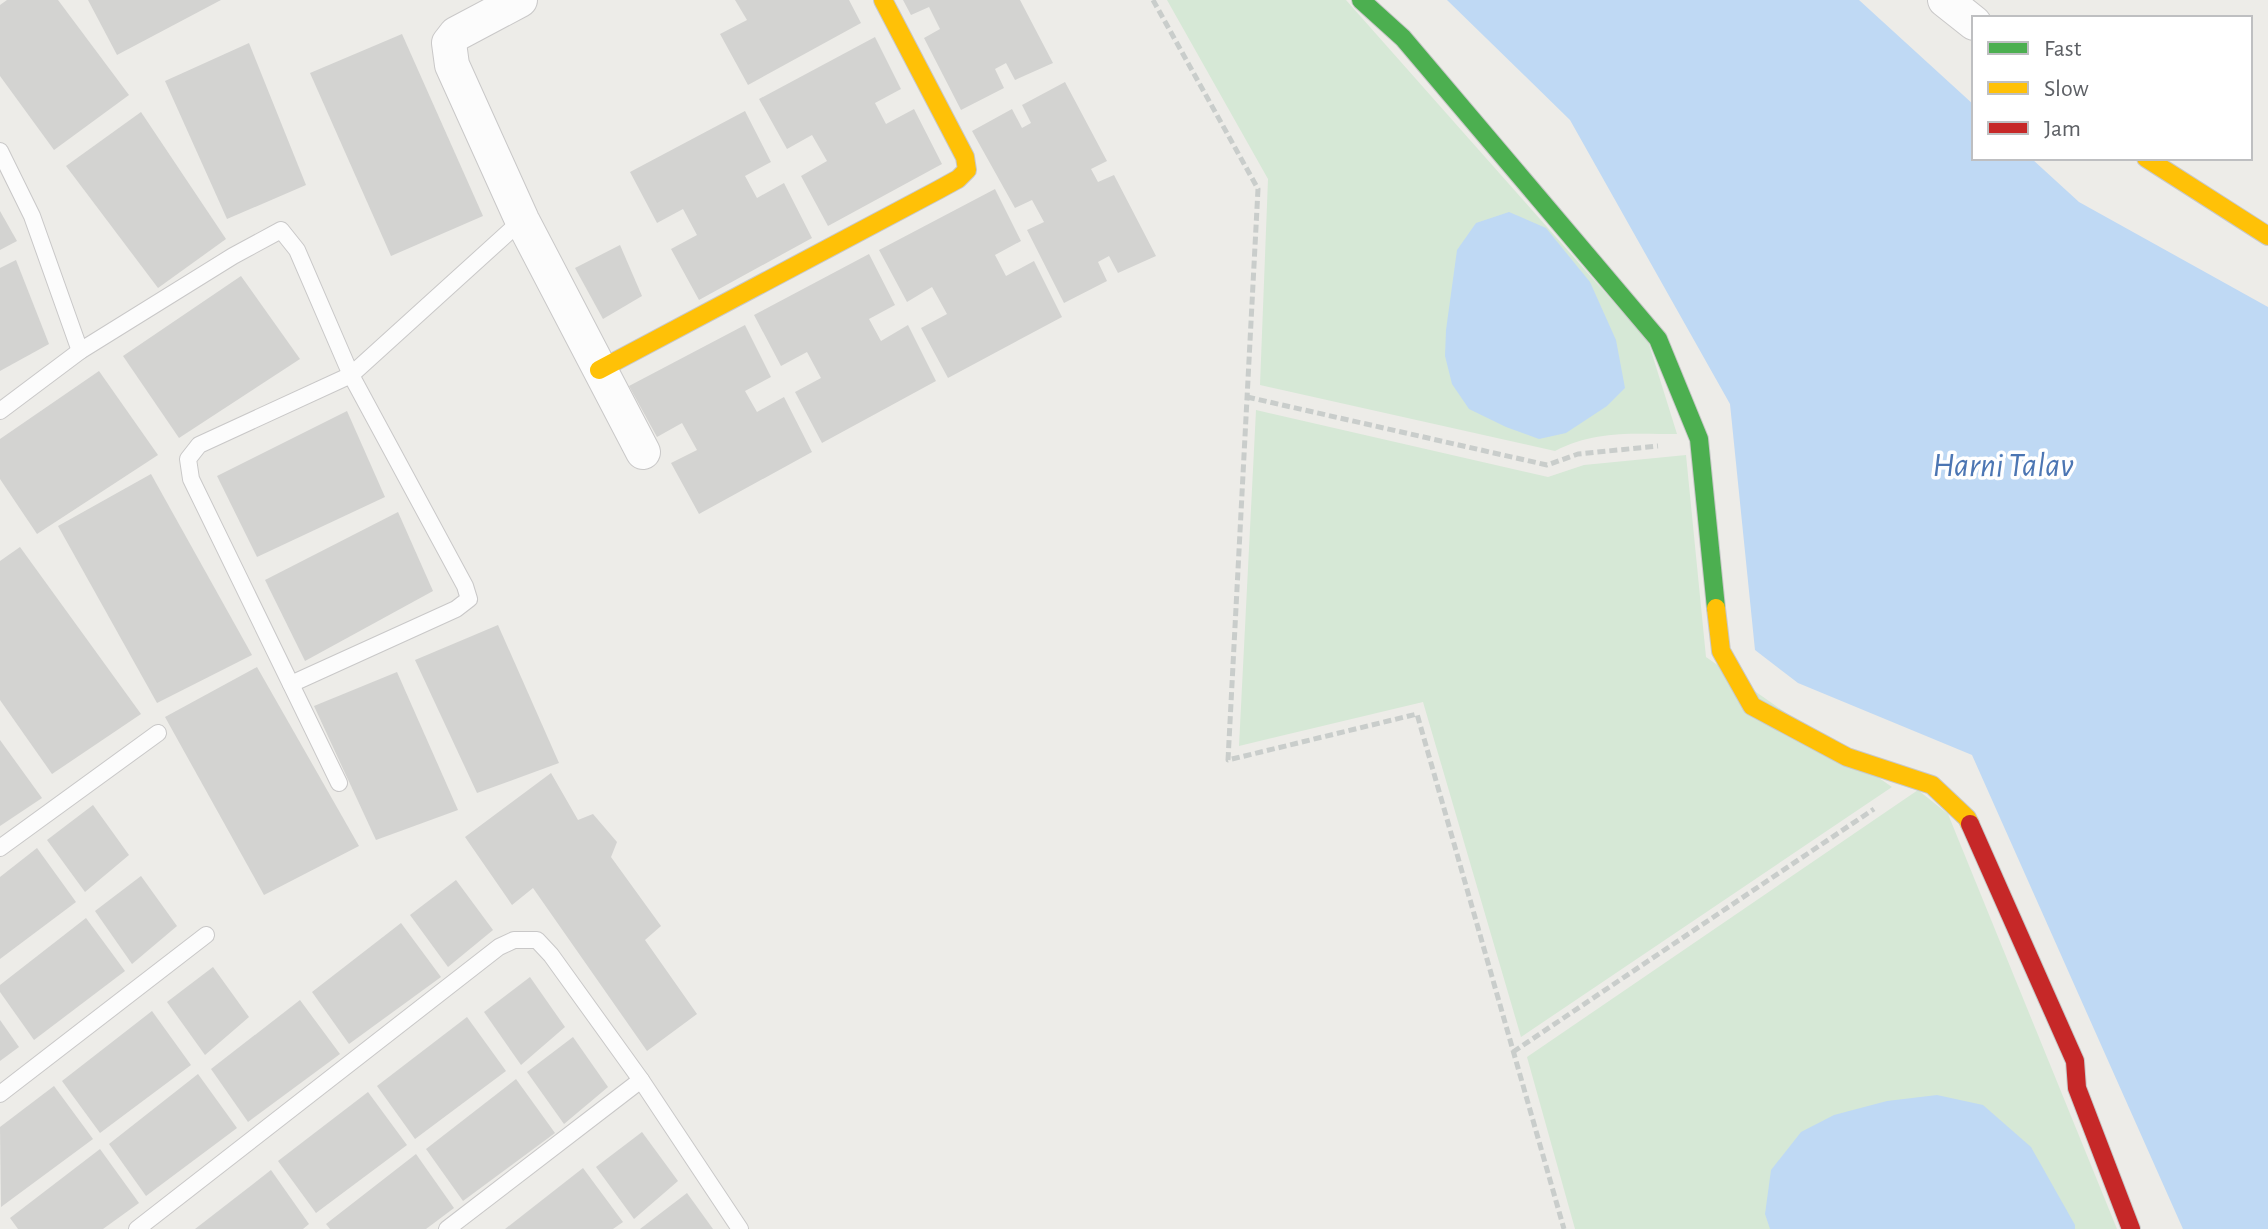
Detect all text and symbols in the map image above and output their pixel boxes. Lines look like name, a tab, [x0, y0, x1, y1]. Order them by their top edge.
legend	[1972, 16, 2252, 160]
text: Fast	[2044, 37, 2082, 61]
text: Slow	[2044, 77, 2089, 101]
text: Jam	[2044, 117, 2081, 141]
water label: Harni Talav	[1933, 449, 2074, 483]

